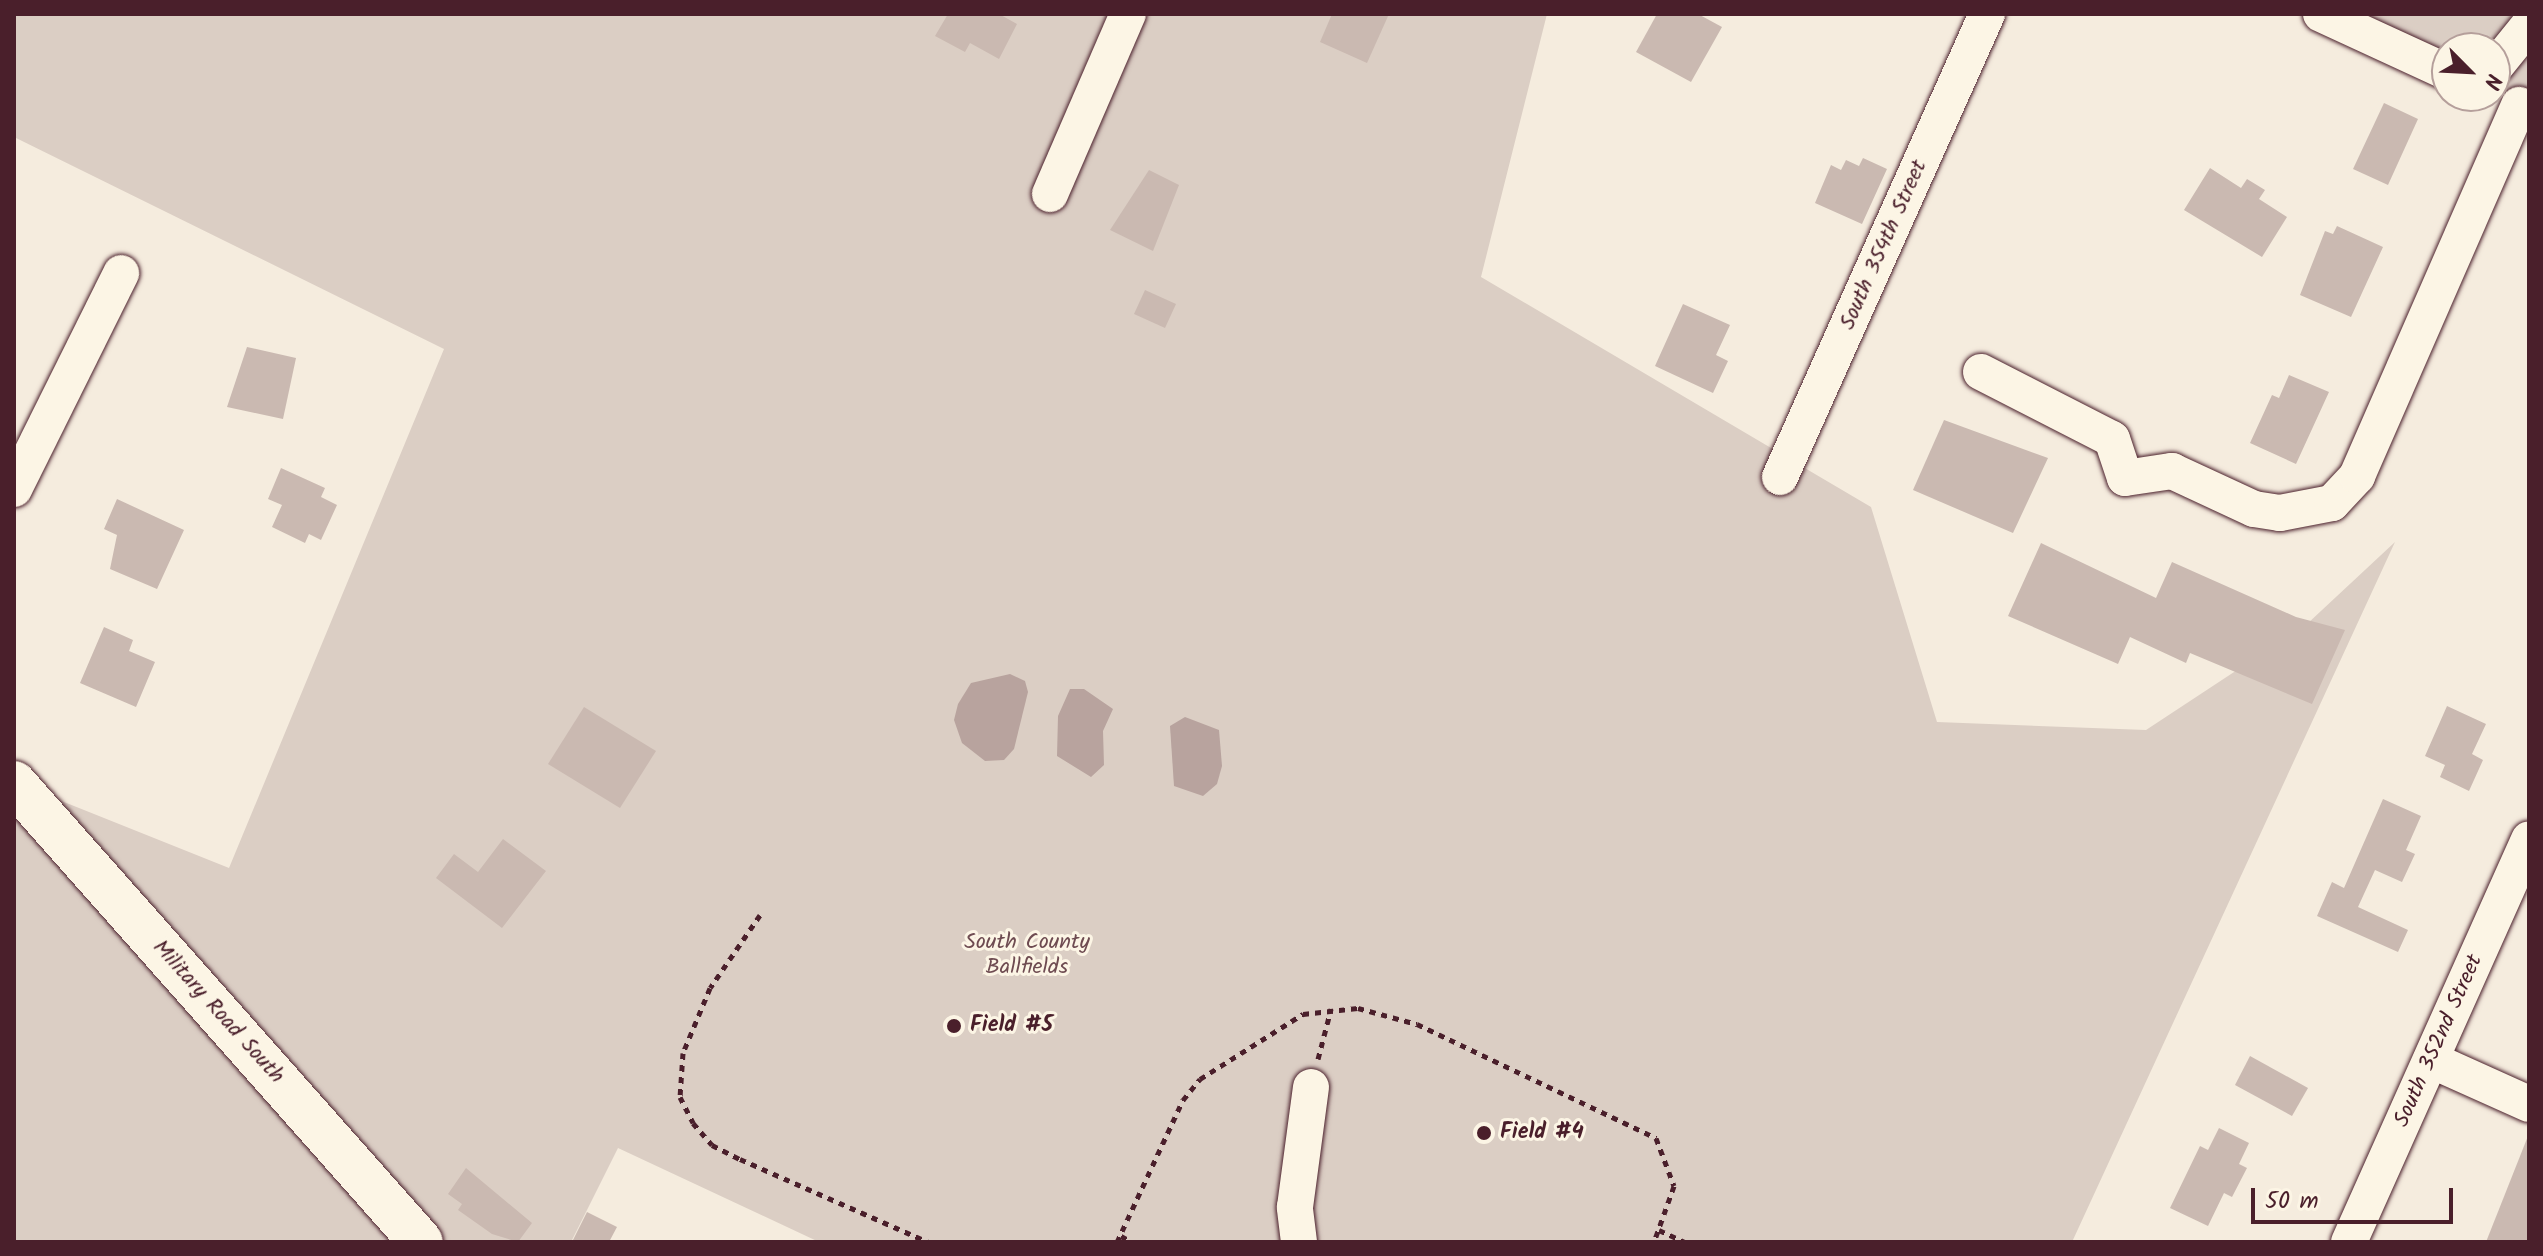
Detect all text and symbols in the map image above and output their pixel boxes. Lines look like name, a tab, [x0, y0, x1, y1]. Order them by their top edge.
north arrow	[2431, 32, 2511, 112]
text: N	[2473, 68, 2510, 95]
street label: South 354th Street	[1835, 156, 1933, 334]
park label: South County Ballfields	[964, 929, 1090, 980]
street label: Military Road South	[147, 935, 289, 1089]
street label: South 352nd Street	[2389, 951, 2489, 1131]
place label: Field #5	[970, 1013, 1053, 1039]
marker: Field #5	[945, 1017, 963, 1035]
place label: Field #4	[1500, 1120, 1584, 1146]
marker: Field #4	[1475, 1124, 1493, 1142]
scale bar	[2255, 1172, 2457, 1222]
text: 50 m	[2265, 1182, 2319, 1221]

